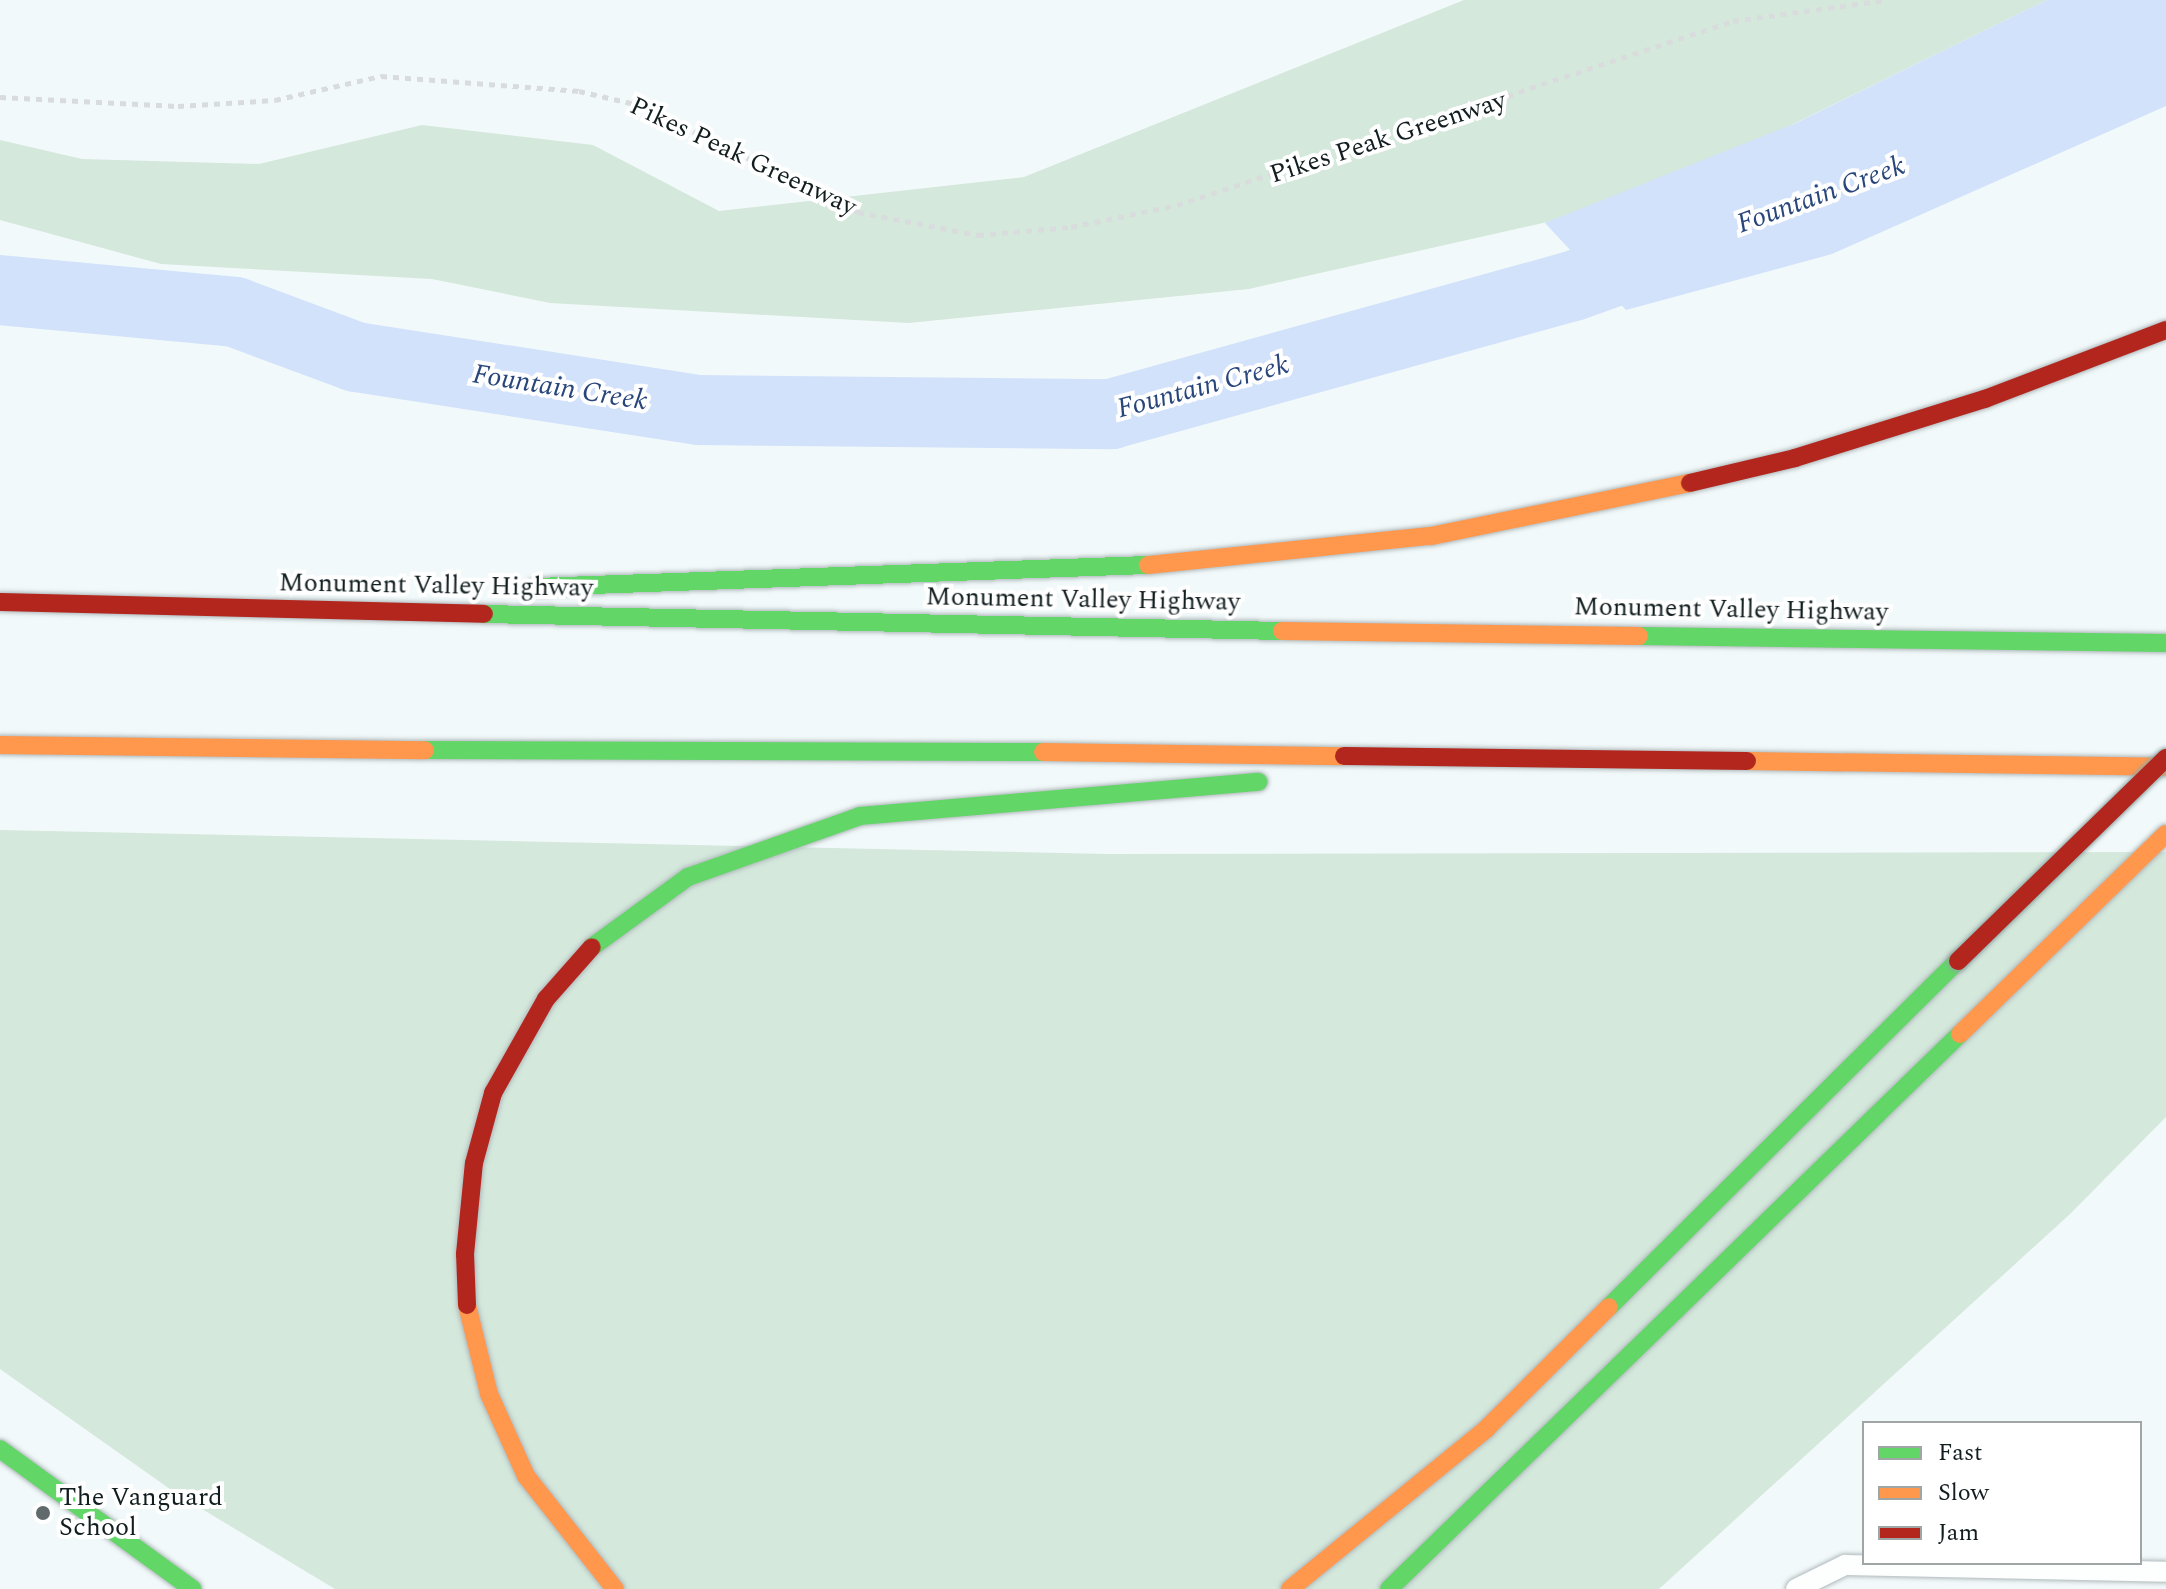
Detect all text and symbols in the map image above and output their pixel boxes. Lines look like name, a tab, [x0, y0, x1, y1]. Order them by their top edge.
street label: Pikes Peak Greenway	[1266, 85, 1510, 191]
street label: Pikes Peak Greenway	[625, 91, 861, 223]
water label: Fountain Creek	[1732, 149, 1910, 241]
water label: Fountain Creek	[1113, 348, 1293, 426]
water label: Fountain Creek	[470, 358, 650, 418]
street label: Monument Valley Highway	[279, 568, 593, 604]
street label: Monument Valley Highway	[926, 582, 1240, 618]
street label: Monument Valley Highway	[1574, 592, 1888, 628]
legend	[1862, 1421, 2142, 1565]
text: Fast	[1938, 1435, 1983, 1471]
text: Slow	[1938, 1475, 1989, 1511]
place label: The Vanguard School	[59, 1482, 223, 1544]
marker: The Vanguard School	[34, 1504, 52, 1522]
text: Jam	[1938, 1515, 1979, 1551]

